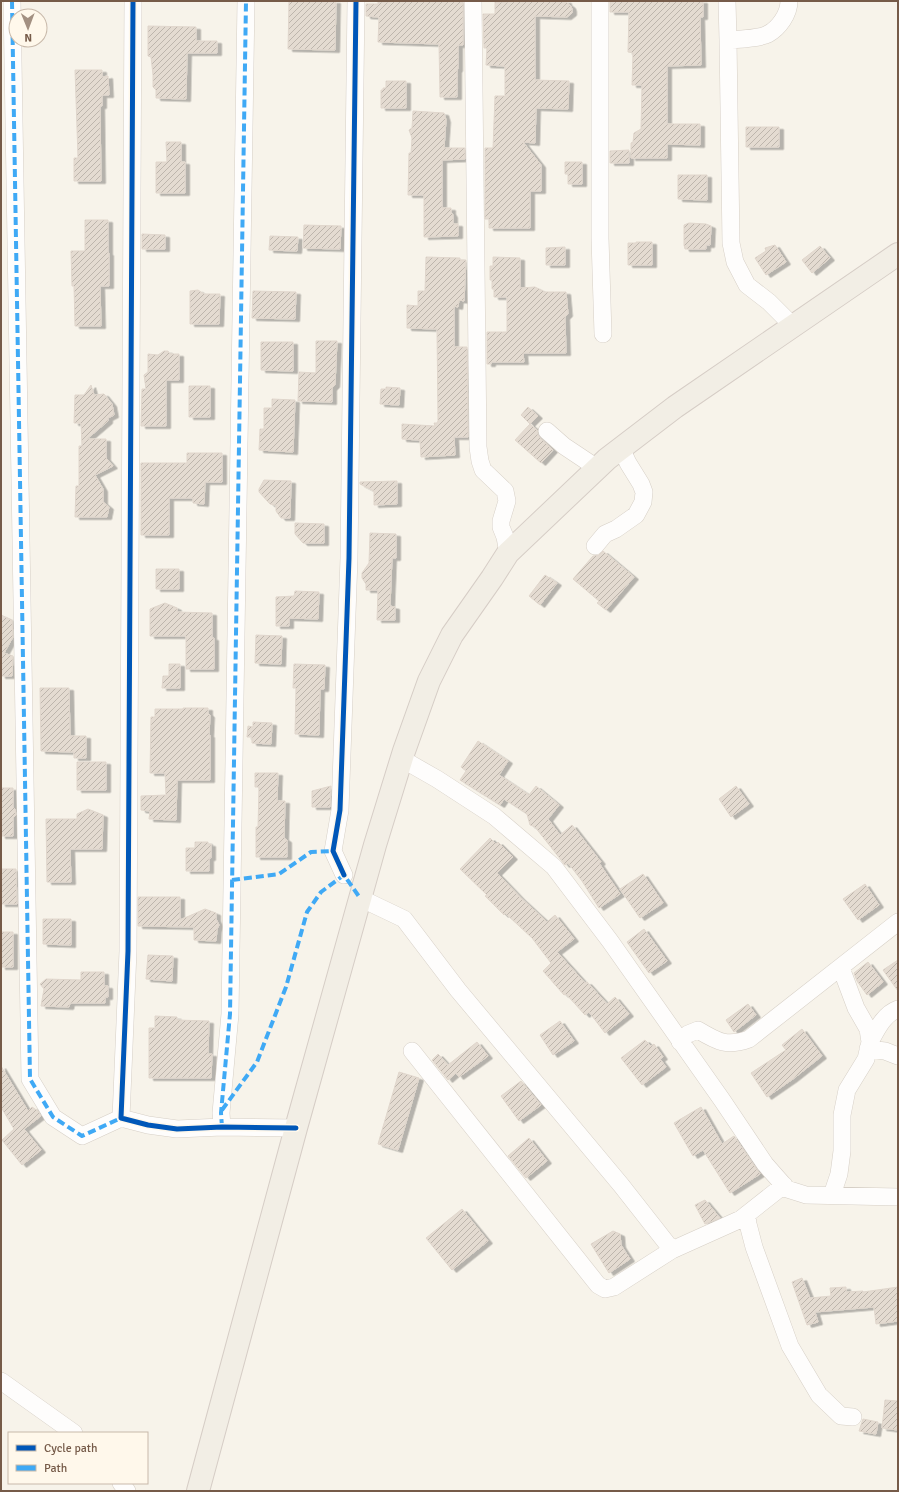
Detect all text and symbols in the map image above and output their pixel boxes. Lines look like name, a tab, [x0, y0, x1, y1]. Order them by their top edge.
north arrow	[8, 8, 48, 48]
text: N	[24, 31, 32, 44]
legend	[8, 1432, 148, 1484]
text: Cycle path	[44, 1441, 97, 1456]
text: Path	[44, 1461, 67, 1476]

